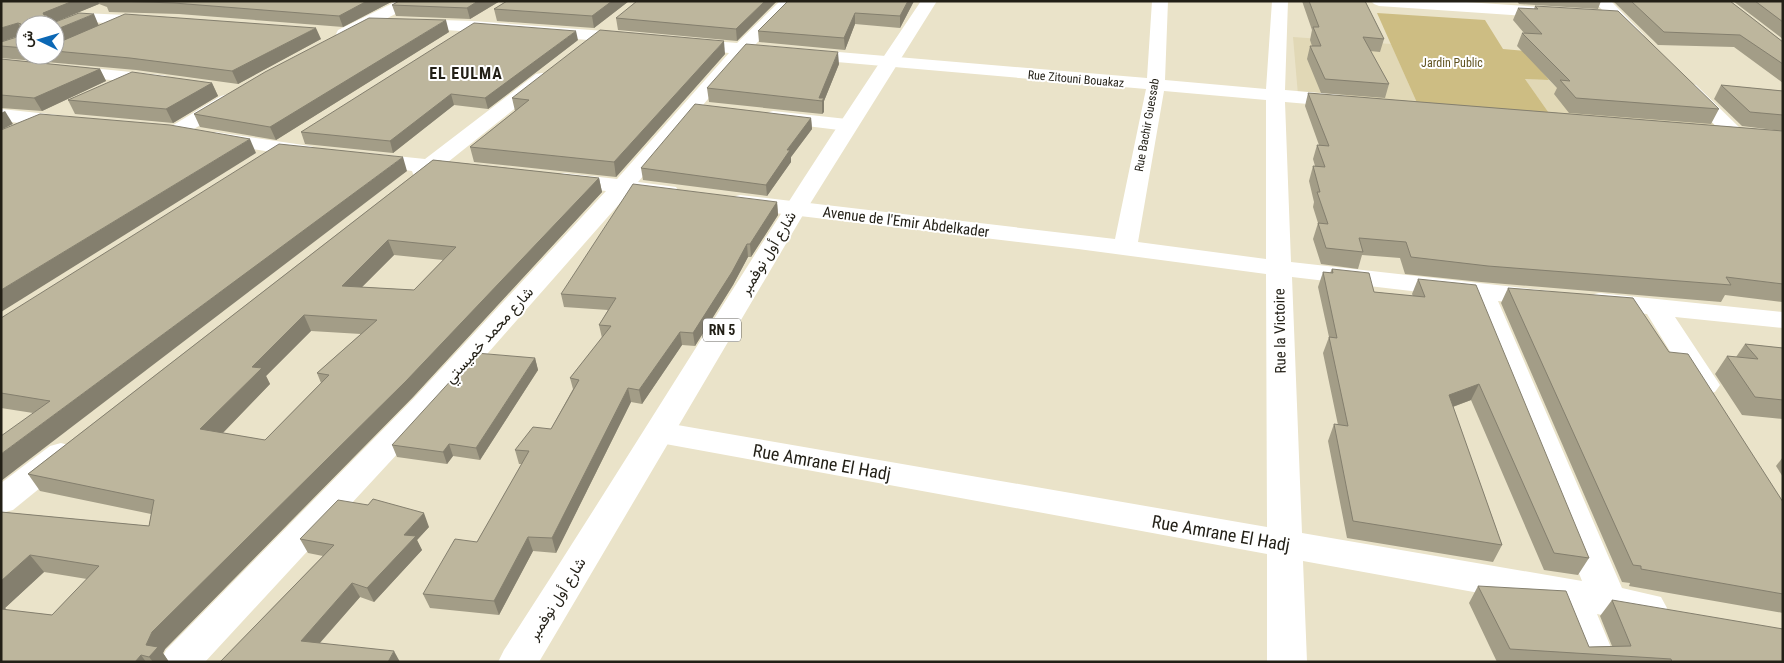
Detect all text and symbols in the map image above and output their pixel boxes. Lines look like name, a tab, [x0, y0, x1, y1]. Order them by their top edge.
north arrow	[15, 15, 65, 65]
text: ش	[18, 30, 37, 48]
park label: Jardin Public	[1421, 56, 1483, 70]
district label: EL EULMA	[429, 64, 503, 83]
street label: Rue Zitouni Bouakaz	[1027, 68, 1125, 90]
street label: Rue Bachir Guessab	[1132, 77, 1162, 173]
street label: Avenue de l'Emir Abdelkader	[822, 203, 991, 241]
street label: شارع أول نوفمبر	[736, 208, 802, 300]
street label: شارع محمد خميستي	[441, 283, 540, 390]
street label: Rue la Victoire	[1270, 288, 1290, 374]
road number: RN 5	[703, 318, 741, 342]
street label: Rue Amrane El Hadj	[751, 440, 893, 484]
street label: Rue Amrane El Hadj	[1150, 511, 1292, 555]
street label: شارع أول نوفمبر	[524, 554, 591, 646]

